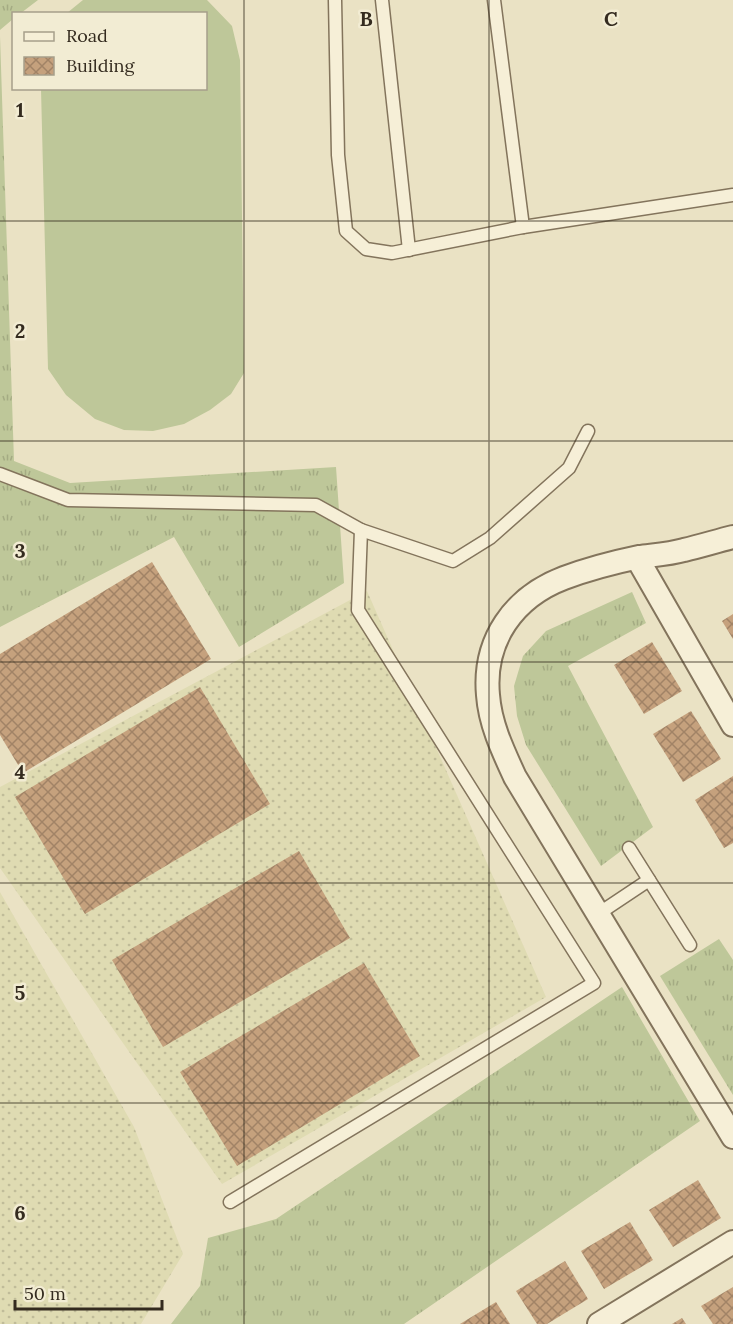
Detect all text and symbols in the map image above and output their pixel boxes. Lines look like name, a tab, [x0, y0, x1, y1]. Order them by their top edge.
text: B	[359, 6, 373, 31]
text: C	[604, 6, 618, 31]
legend	[12, 12, 207, 90]
text: Road	[66, 24, 108, 47]
text: Building	[66, 54, 136, 77]
text: 1	[16, 97, 24, 122]
text: 2	[15, 318, 25, 343]
text: 3	[14, 538, 26, 563]
text: 4	[15, 759, 26, 784]
text: 5	[15, 980, 26, 1005]
text: 6	[14, 1200, 26, 1225]
scale bar	[15, 1273, 162, 1311]
text: 50 m	[24, 1282, 66, 1305]

